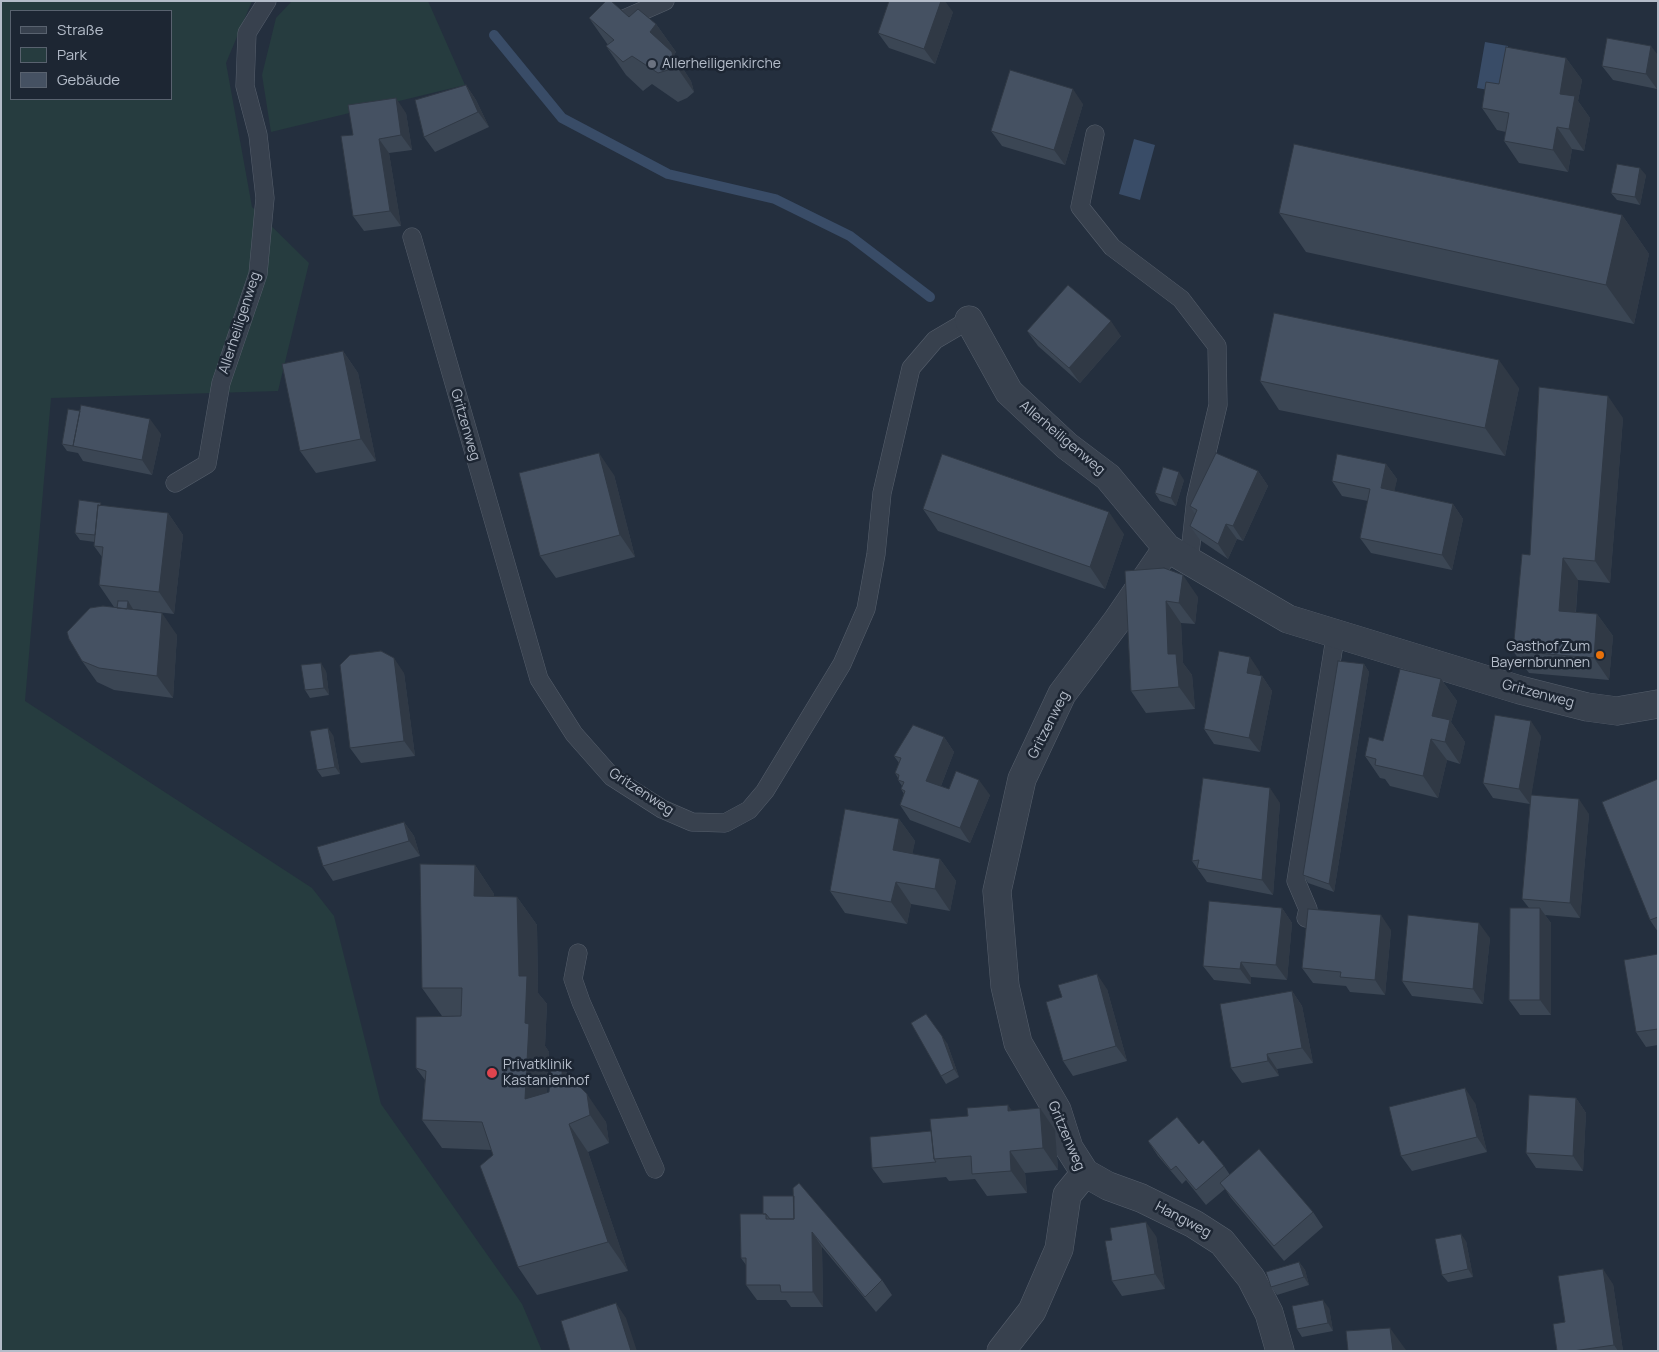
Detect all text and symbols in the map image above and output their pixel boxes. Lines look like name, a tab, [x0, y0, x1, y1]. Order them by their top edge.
legend	[10, 10, 172, 100]
text: Straße	[57, 19, 103, 40]
text: Park	[57, 44, 87, 65]
place label: Allerheiligenkirche	[662, 56, 781, 72]
marker: Allerheiligenkirche	[646, 58, 658, 70]
text: Gebäude	[57, 69, 120, 90]
street label: Allerheiligenweg	[216, 270, 264, 376]
street label: Gritzenweg	[447, 387, 483, 463]
street label: Allerheiligenweg	[1016, 397, 1108, 479]
place label: Gasthof Zum Bayernbrunnen	[1491, 639, 1590, 672]
marker: Gasthof Zum Bayernbrunnen	[1594, 649, 1606, 661]
street label: Gritzenweg	[1500, 676, 1576, 712]
street label: Gritzenweg	[1025, 688, 1073, 762]
street label: Gritzenweg	[605, 765, 677, 819]
place label: Privatklinik Kastanienhof	[503, 1057, 589, 1090]
marker: Privatklinik Kastanienhof	[485, 1066, 499, 1080]
street label: Gritzenweg	[1044, 1099, 1088, 1173]
street label: Hangweg	[1152, 1198, 1214, 1242]

